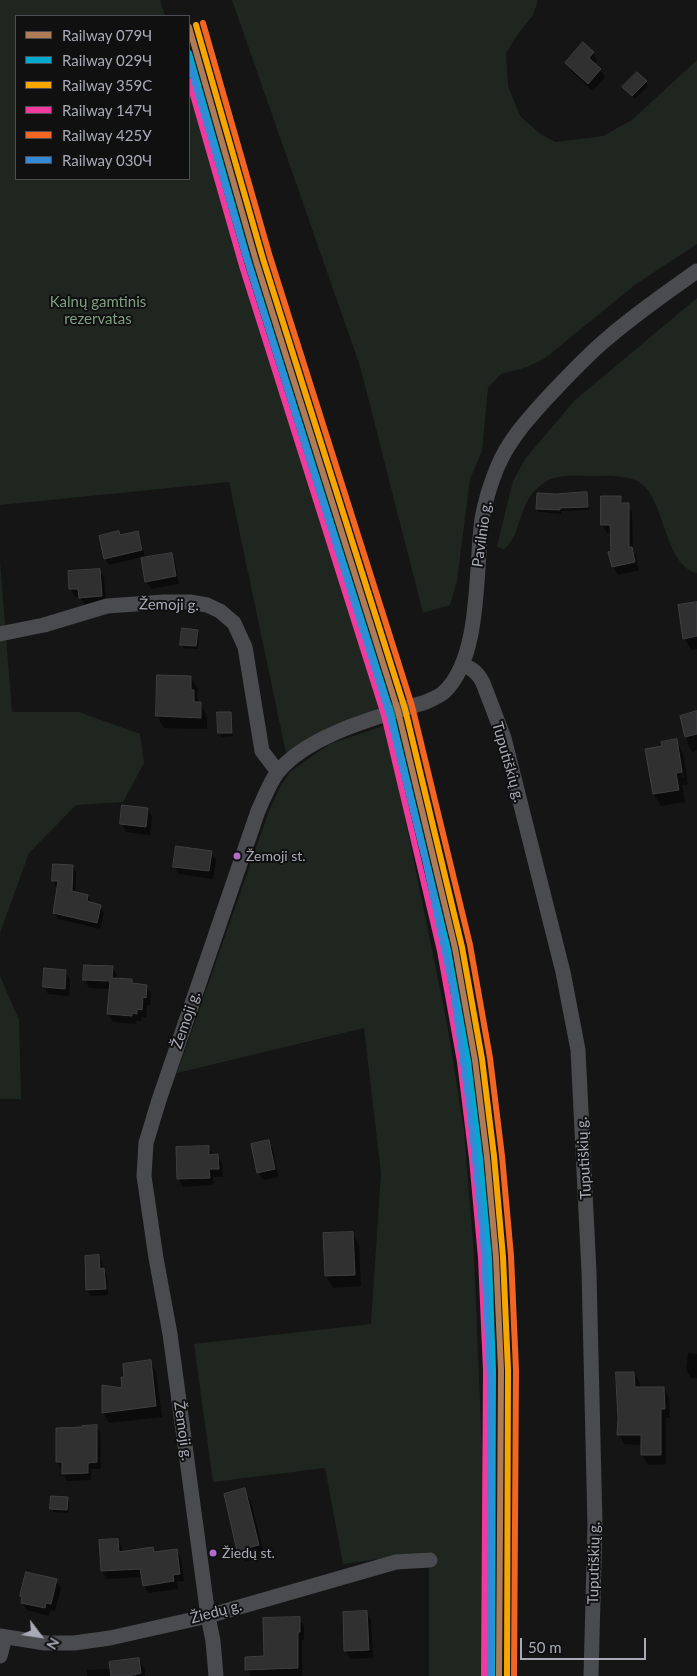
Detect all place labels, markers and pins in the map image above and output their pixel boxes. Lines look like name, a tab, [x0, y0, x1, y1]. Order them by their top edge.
place label: Žemoji st.	[246, 848, 306, 864]
marker: Žemoji st.	[232, 851, 242, 861]
place label: Žiedų st.	[222, 1545, 275, 1561]
marker: Žiedų st.	[208, 1548, 218, 1558]

